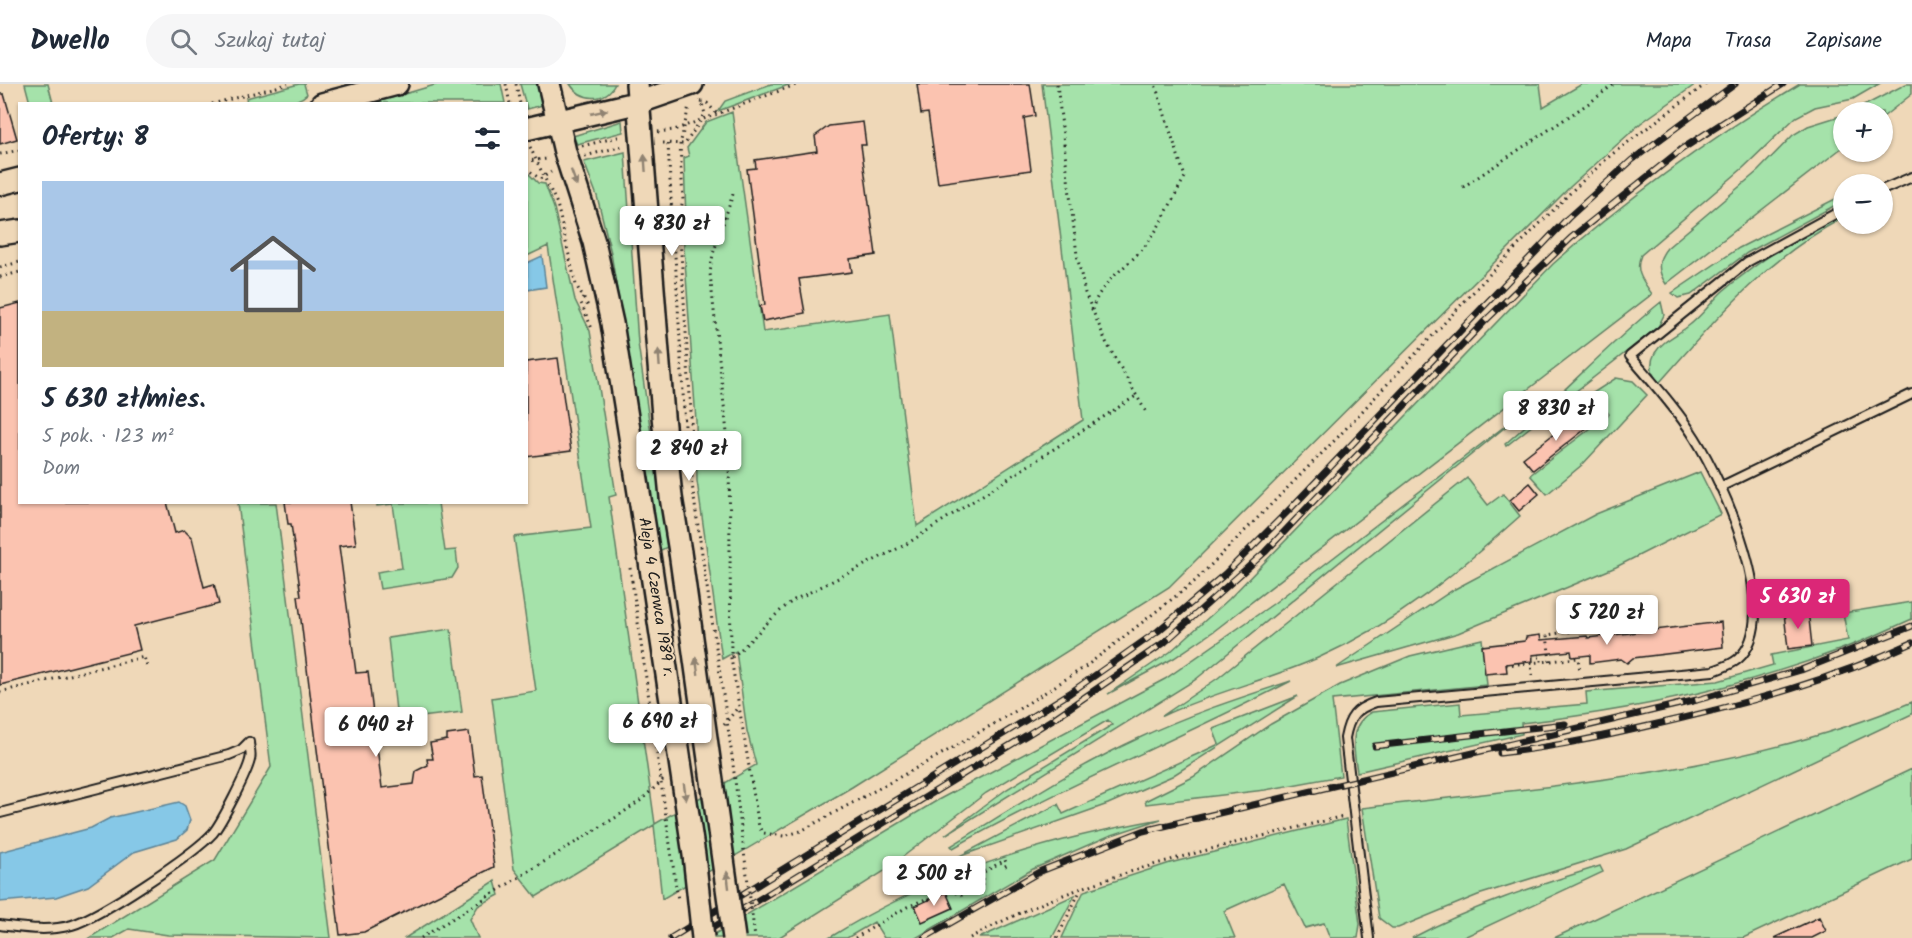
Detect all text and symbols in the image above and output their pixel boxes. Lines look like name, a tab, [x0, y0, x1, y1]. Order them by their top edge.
search box	[146, 14, 566, 68]
text: Dwello	[30, 19, 110, 64]
text: Szukaj tutaj	[215, 24, 325, 59]
icon: search	[167, 25, 200, 58]
text: Mapa	[1646, 25, 1692, 58]
text: Trasa	[1725, 25, 1772, 58]
text: Zapisane	[1805, 25, 1882, 58]
map controls	[1833, 102, 1893, 234]
button: +	[1833, 102, 1893, 162]
one-way arrow	[590, 106, 608, 116]
text: Oferty: 8	[42, 117, 149, 159]
icon: filters	[471, 122, 504, 155]
one-way arrow	[640, 154, 650, 173]
one-way arrow	[569, 169, 579, 187]
button: −	[1833, 174, 1893, 234]
pin: 4 830 zł	[610, 206, 734, 257]
text: 4 830 zł	[634, 209, 710, 241]
icon: home	[219, 220, 327, 328]
one-way arrow	[654, 348, 664, 367]
text: 5 630 zł/mies.	[42, 379, 206, 421]
pin: 8 830 zł	[1494, 391, 1618, 442]
text: 8 830 zł	[1517, 394, 1595, 426]
text: 5 pok. · 123 m²	[42, 421, 174, 453]
pin: 2 840 zł	[627, 431, 751, 482]
text: 2 840 zł	[650, 434, 728, 466]
text: Dom	[42, 453, 80, 485]
street label: Aleja 4 Czerwca 1989 r.	[631, 516, 681, 678]
pin: 5 630 zł	[1736, 579, 1860, 630]
text: 5 630 zł	[1761, 582, 1835, 614]
pin: 5 720 zł	[1545, 595, 1669, 646]
text: 5 720 zł	[1570, 598, 1644, 630]
one-way arrow	[693, 656, 702, 675]
pin: 6 690 zł	[598, 704, 722, 755]
pin: 6 040 zł	[314, 707, 438, 758]
text: 6 690 zł	[623, 707, 697, 739]
text: 6 040 zł	[339, 710, 413, 742]
one-way arrow	[680, 783, 689, 802]
pin: 2 500 zł	[872, 856, 996, 907]
text: 2 500 zł	[897, 859, 971, 891]
one-way arrow	[723, 870, 732, 889]

